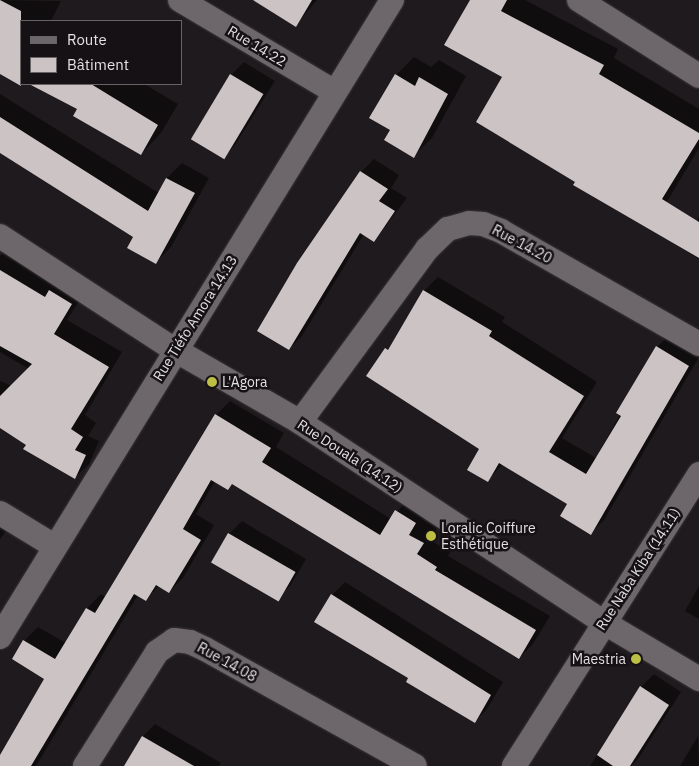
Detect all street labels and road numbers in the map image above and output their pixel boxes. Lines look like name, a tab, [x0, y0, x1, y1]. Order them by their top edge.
street label: Rue 14.22	[225, 22, 289, 70]
street label: Rue 14.20	[489, 221, 555, 267]
street label: Rue Tiéfo Amora 14.13	[149, 252, 241, 384]
street label: Rue Douala (14.12)	[294, 416, 406, 496]
street label: Rue Naba Kiba (14.11)	[592, 505, 684, 633]
street label: Rue 14.08	[194, 639, 260, 685]

